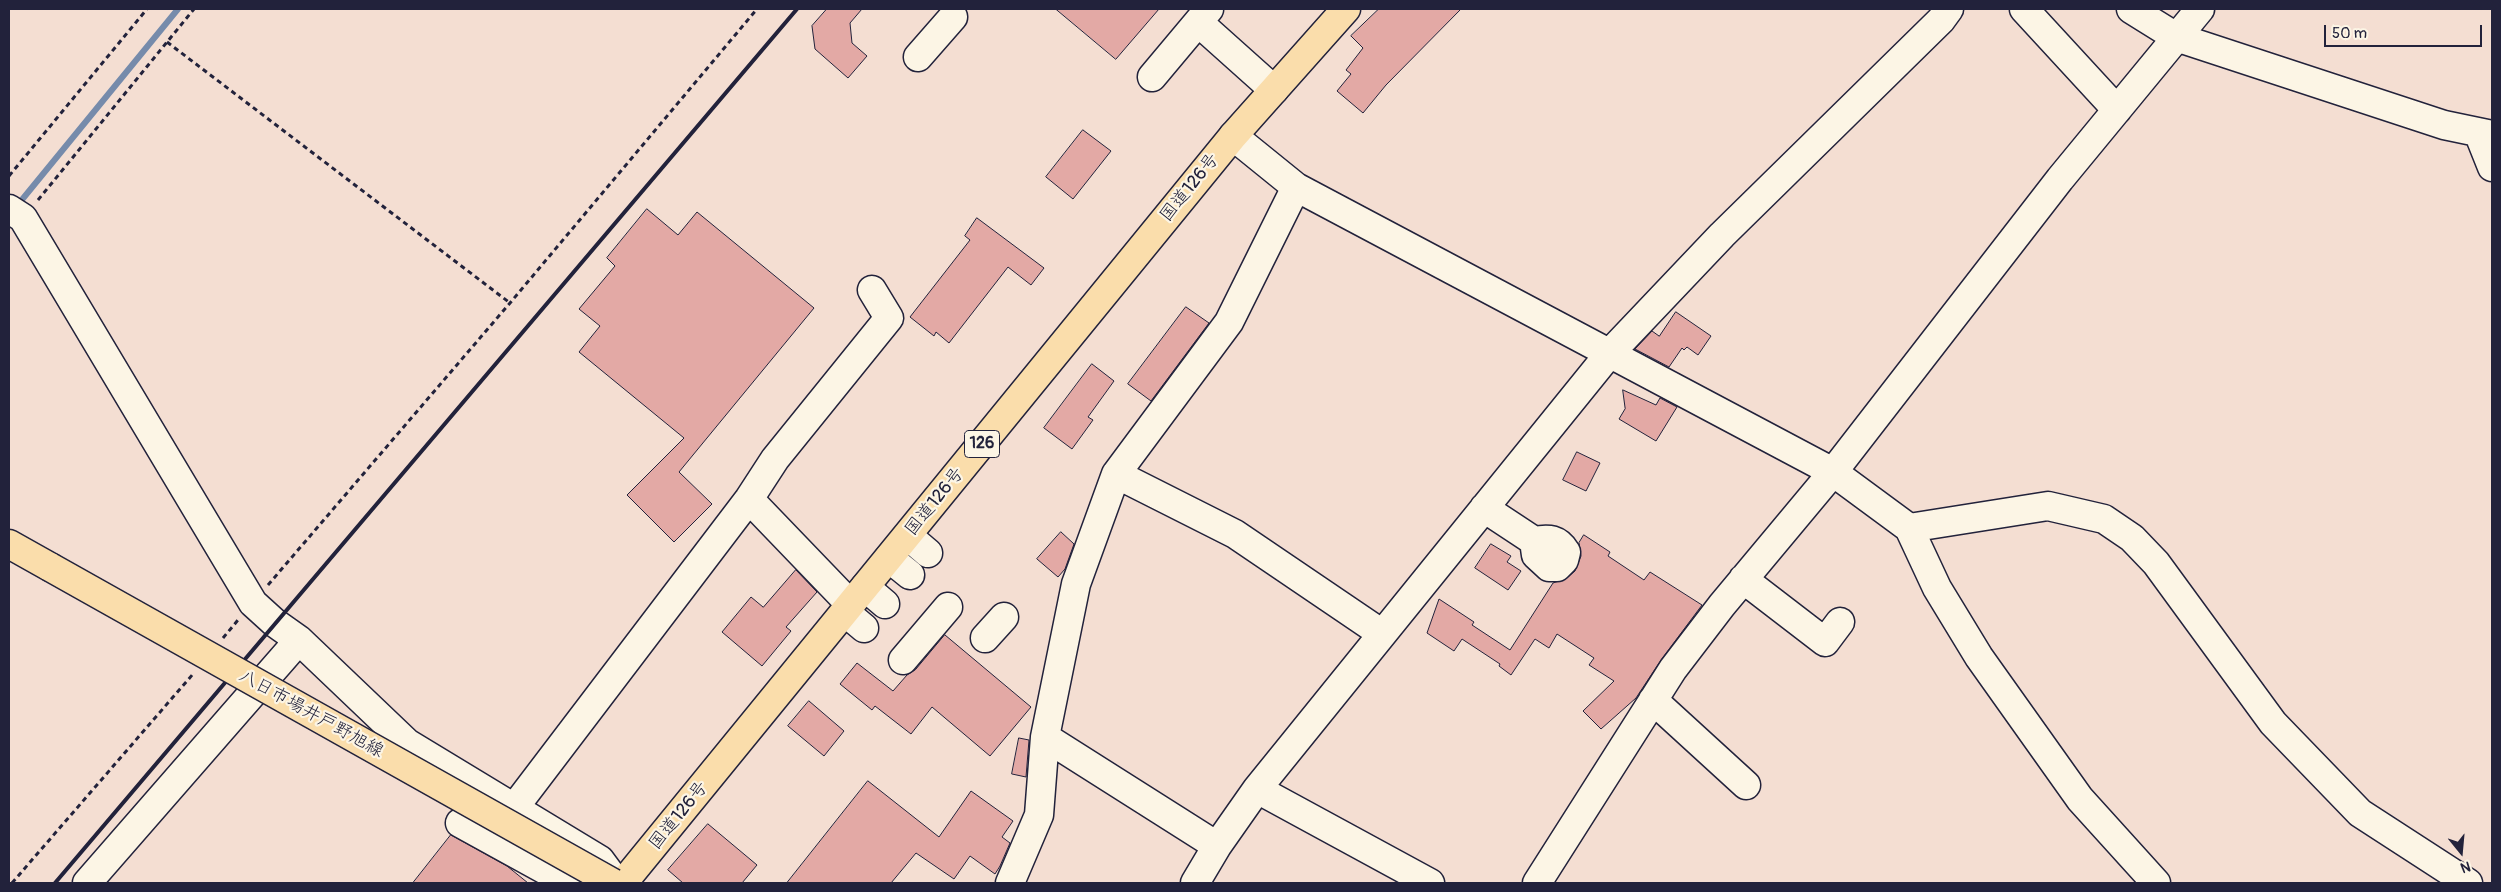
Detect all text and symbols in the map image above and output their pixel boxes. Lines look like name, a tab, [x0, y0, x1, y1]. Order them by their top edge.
scale bar	[2326, 15, 2484, 47]
text: 50 m	[2332, 24, 2367, 43]
street label: 国道126号	[1156, 150, 1224, 226]
road number: 126	[964, 430, 1000, 458]
street label: 国道126号	[901, 464, 969, 540]
street label: 八日市場井戸野旭線	[235, 665, 387, 763]
street label: 国道126号	[645, 778, 713, 854]
north arrow	[2436, 827, 2486, 877]
text: N	[2459, 857, 2473, 876]

